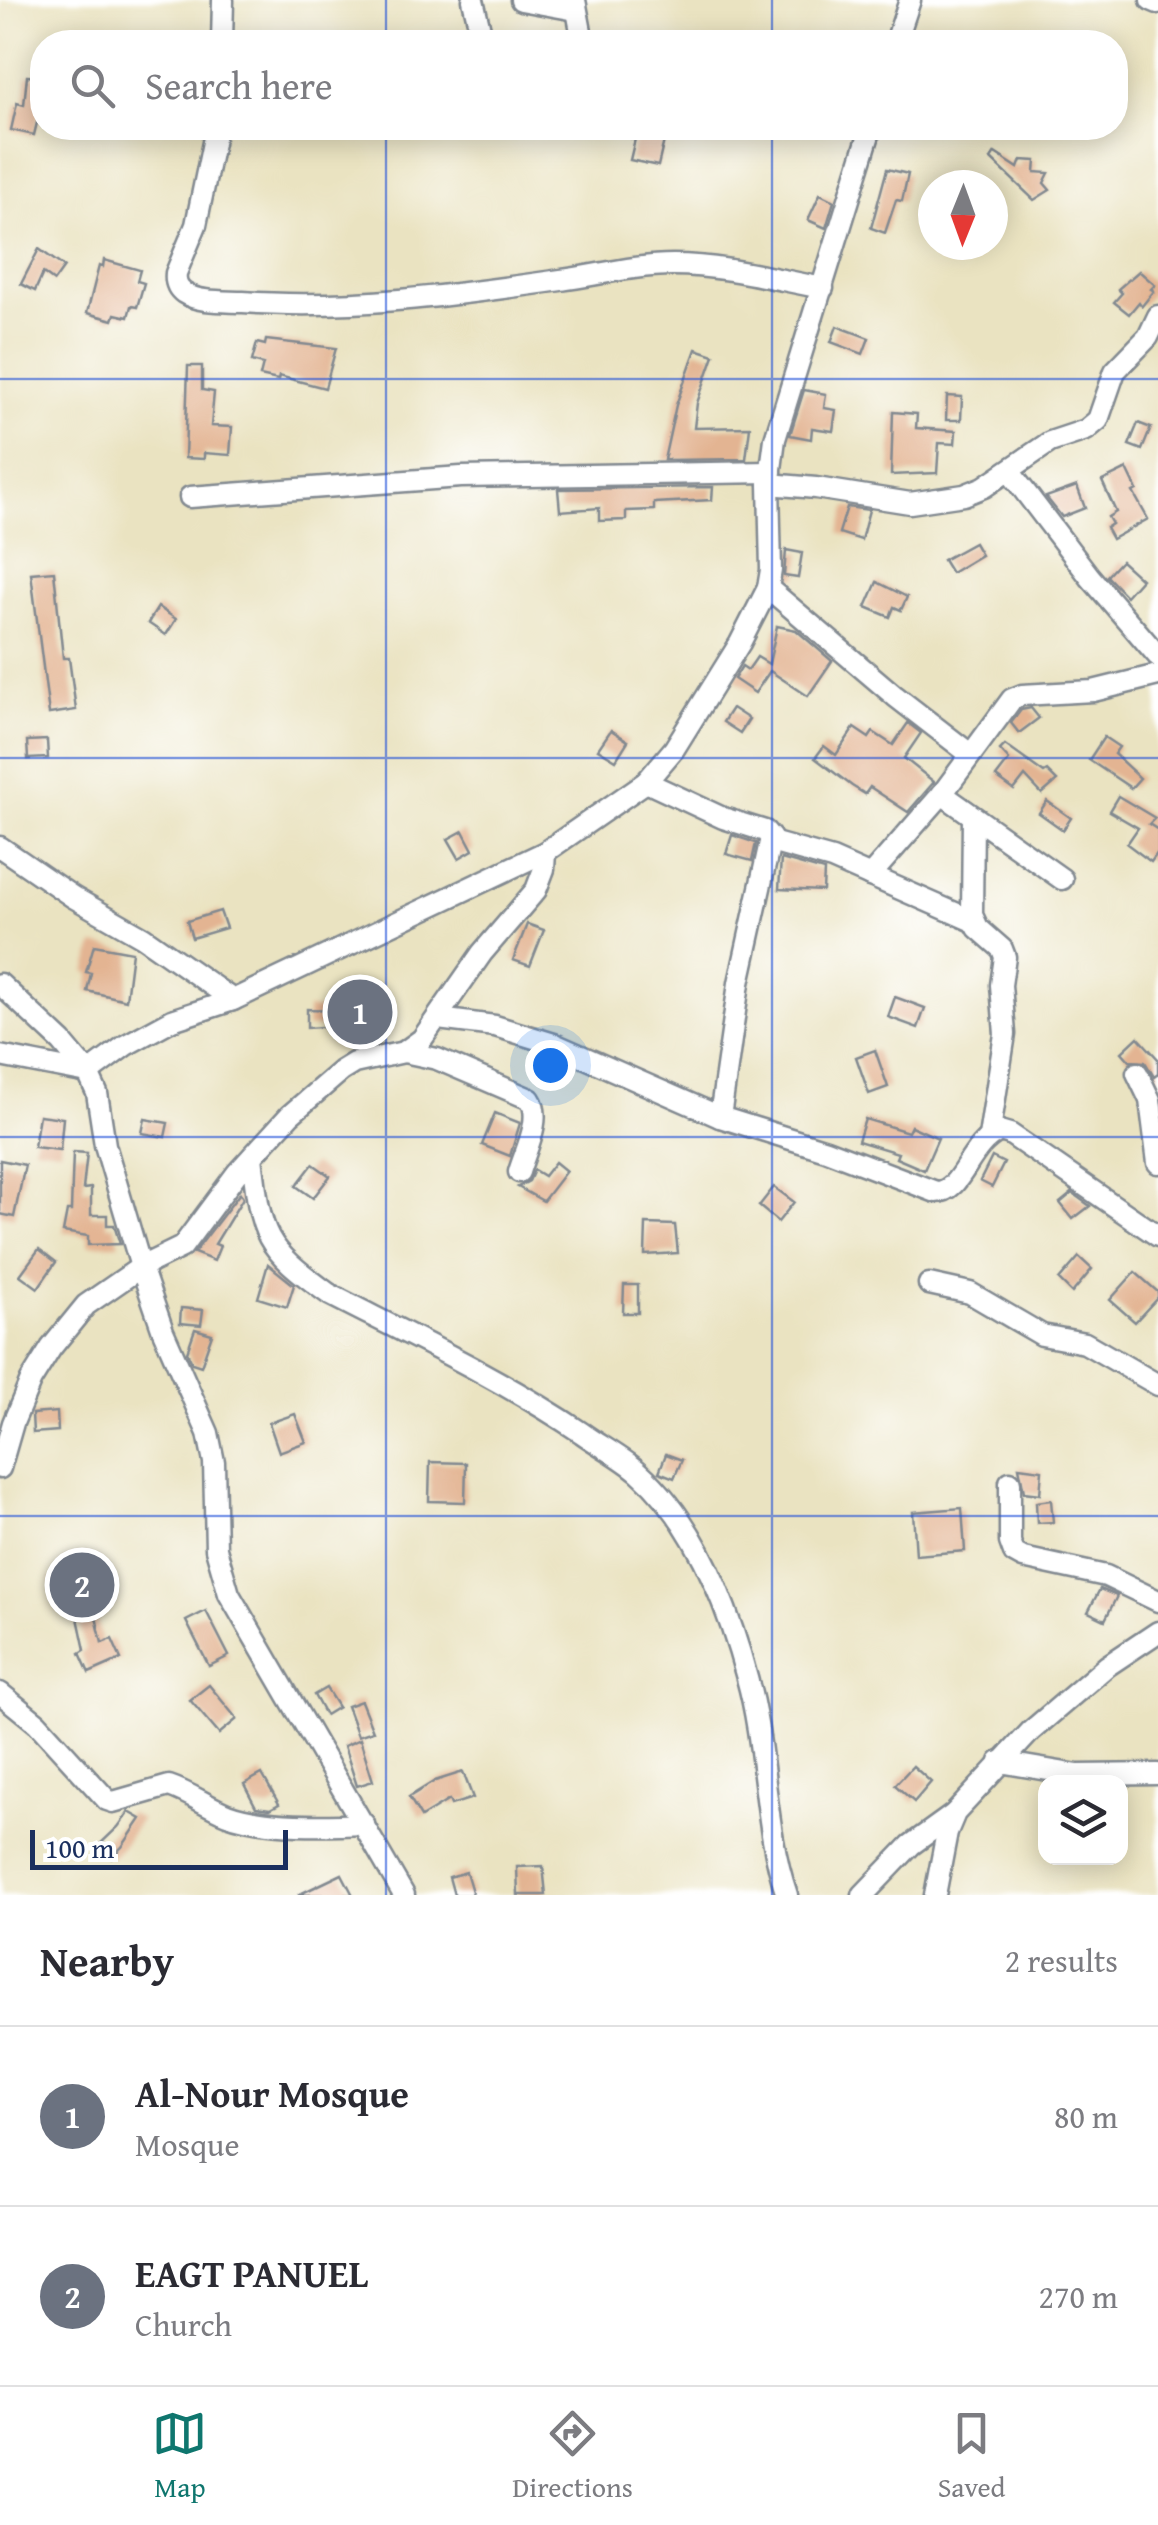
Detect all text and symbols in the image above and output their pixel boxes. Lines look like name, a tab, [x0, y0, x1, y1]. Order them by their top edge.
search box	[30, 30, 1128, 140]
text: Search here	[145, 57, 333, 113]
icon: search	[65, 58, 120, 113]
north arrow	[918, 170, 1008, 260]
pin: 1	[328, 974, 392, 1050]
your location	[525, 1040, 576, 1091]
pin: 2	[49, 1548, 114, 1622]
map controls	[1038, 1775, 1128, 1865]
button: layers	[1038, 1775, 1128, 1865]
scale bar	[30, 1825, 288, 1870]
text: 100 m	[45, 1827, 114, 1868]
text: Nearby	[40, 1930, 174, 1991]
text: 2 results	[1005, 1937, 1118, 1984]
text: Al-Nour Mosque	[135, 2065, 409, 2121]
text: 1	[64, 2093, 81, 2140]
text: 80 m	[1054, 2093, 1118, 2140]
text: Mosque	[135, 2121, 239, 2168]
text: EAGT PANUEL	[135, 2245, 368, 2301]
text: 2	[64, 2273, 81, 2320]
text: 270 m	[1039, 2273, 1118, 2320]
text: Church	[135, 2301, 232, 2348]
tab: Map	[152, 2406, 207, 2507]
tab: Directions	[512, 2406, 633, 2507]
tab: Saved	[938, 2406, 1006, 2507]

